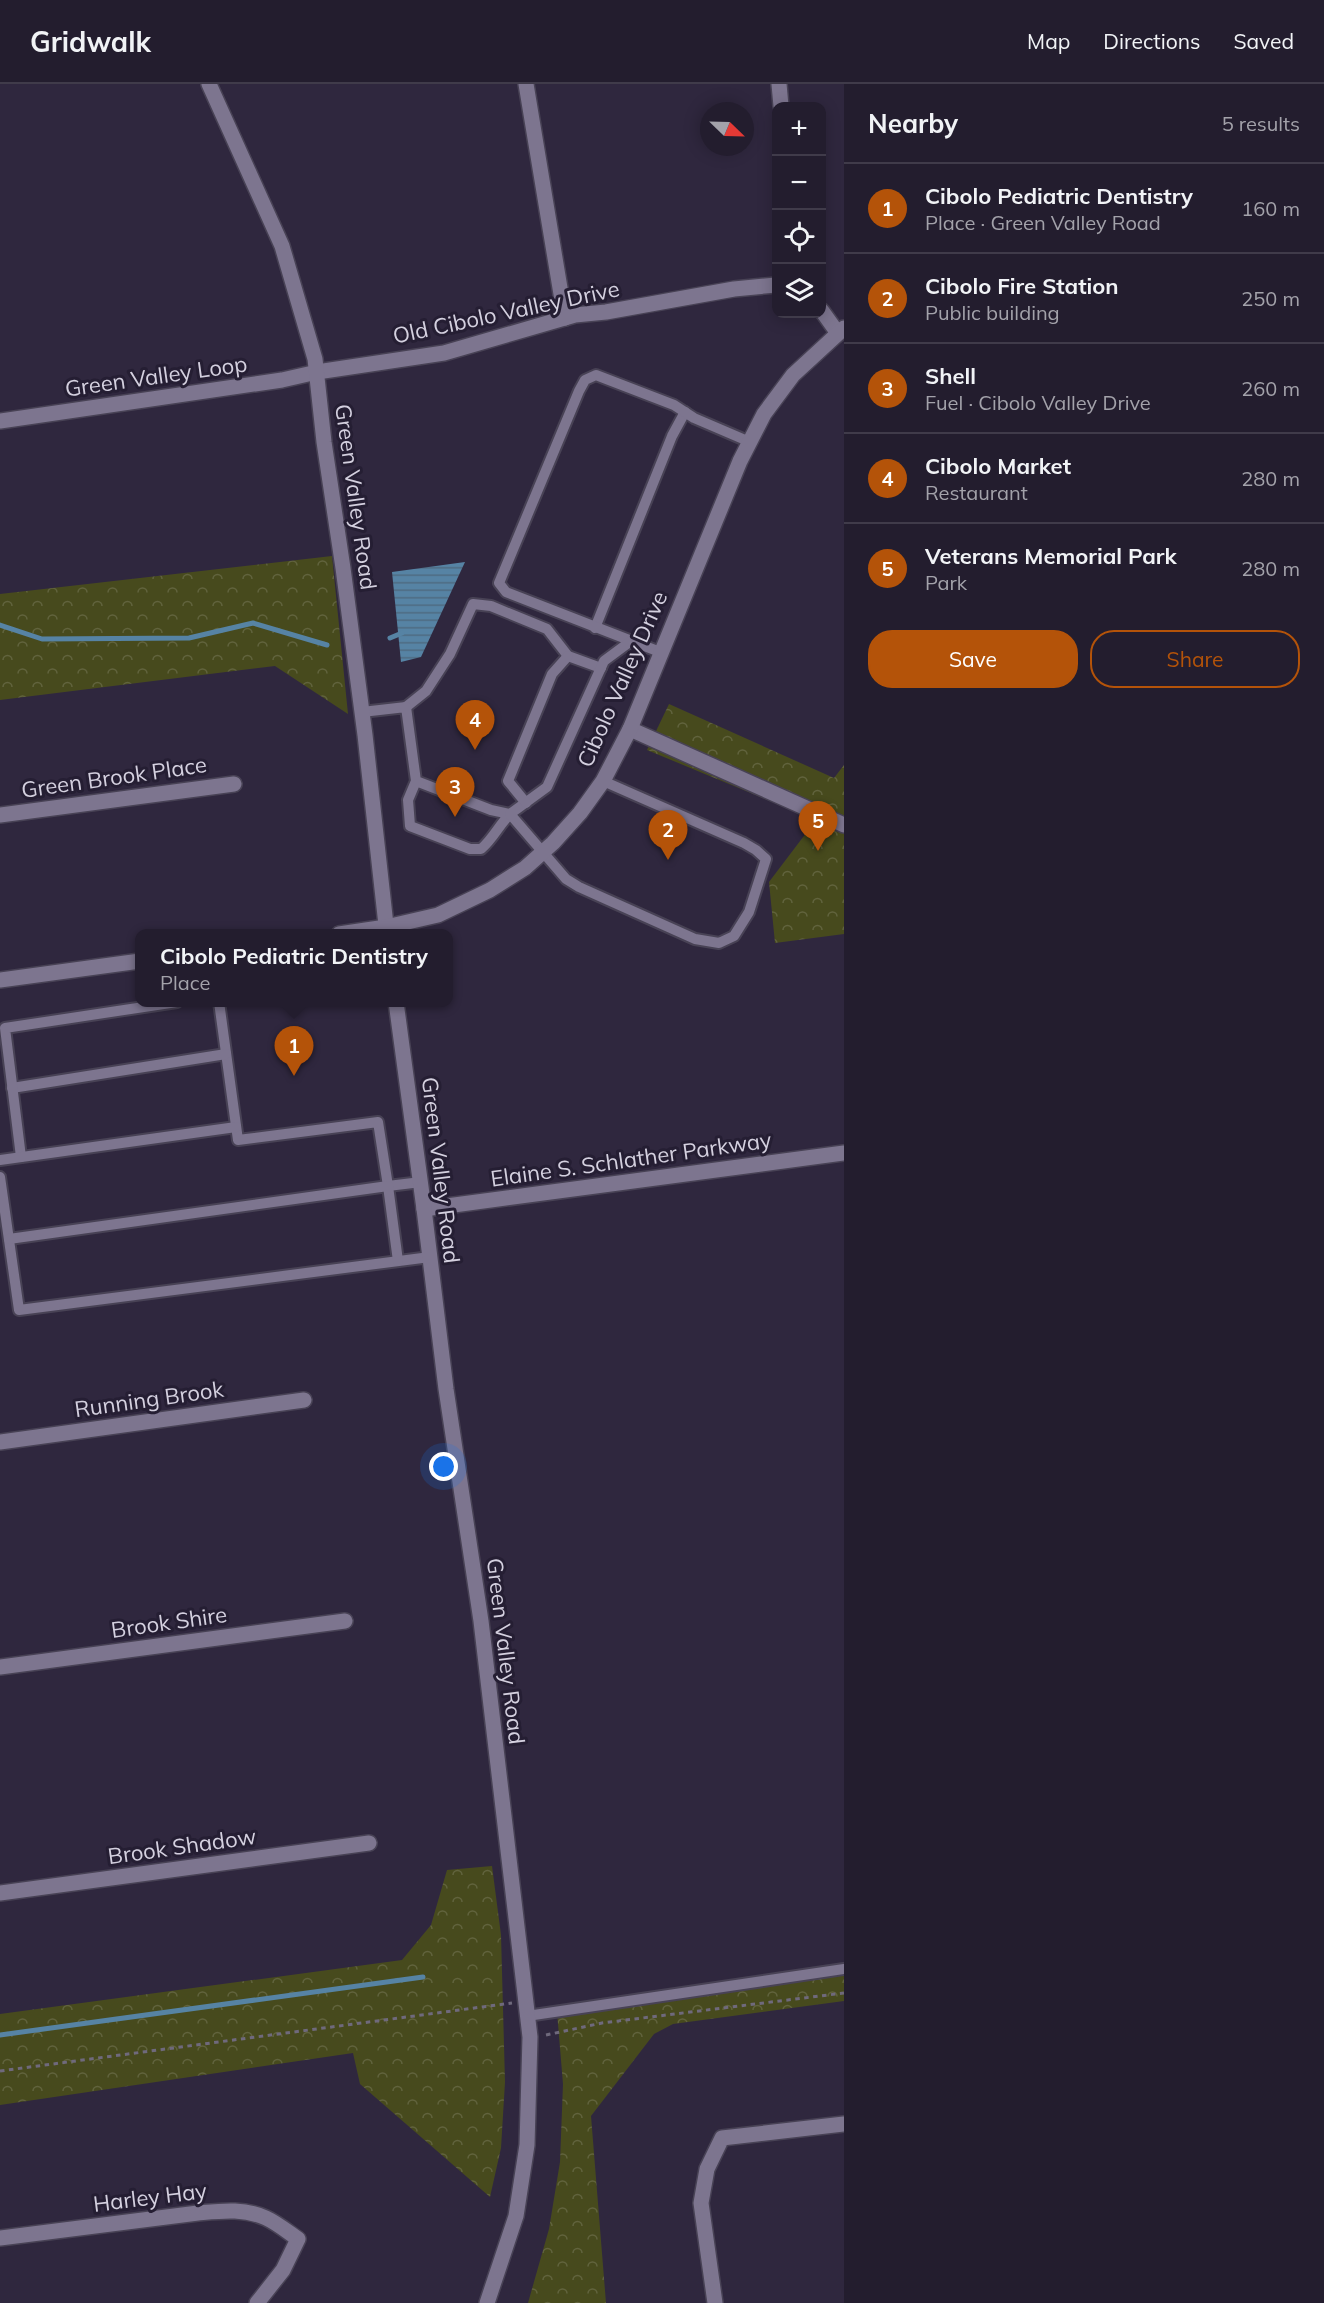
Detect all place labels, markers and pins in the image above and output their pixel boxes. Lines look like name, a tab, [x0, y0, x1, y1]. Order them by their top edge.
pin: 4	[456, 700, 494, 750]
pin: 3	[436, 768, 474, 817]
pin: 5	[798, 802, 838, 851]
pin: 2	[648, 810, 688, 860]
pin: 1	[274, 1026, 314, 1076]

